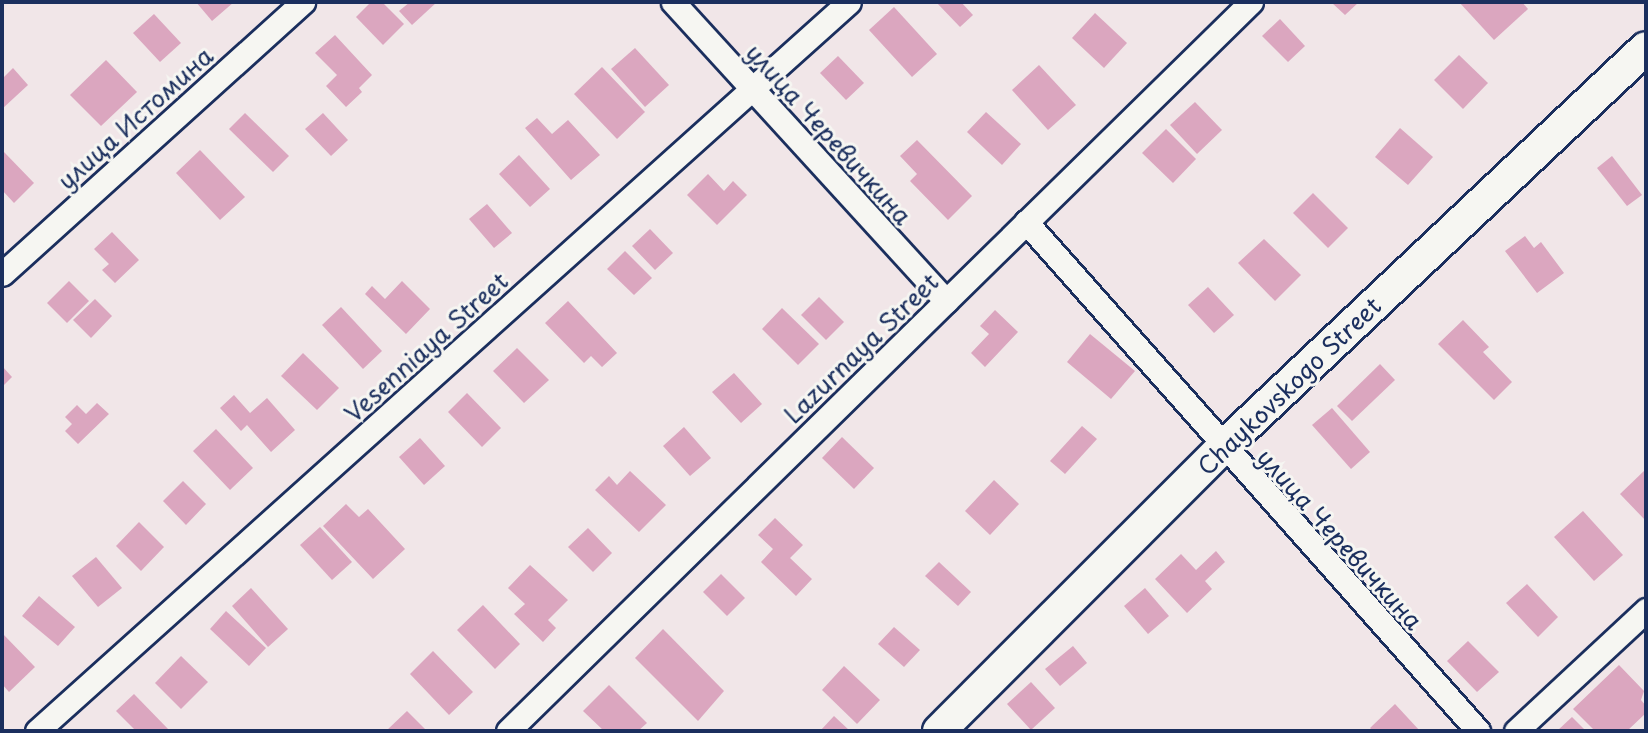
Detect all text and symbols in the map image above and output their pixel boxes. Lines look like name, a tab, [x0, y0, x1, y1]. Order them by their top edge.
street label: улица Черевичкина	[740, 37, 918, 231]
street label: улица Истомина	[51, 40, 219, 196]
street label: Vesenniaya Street	[338, 266, 514, 428]
street label: Lazurnaya Street	[778, 267, 944, 429]
street label: Chaykovskogo Street	[1191, 291, 1387, 481]
street label: улица Черевичкина	[1251, 442, 1429, 636]

